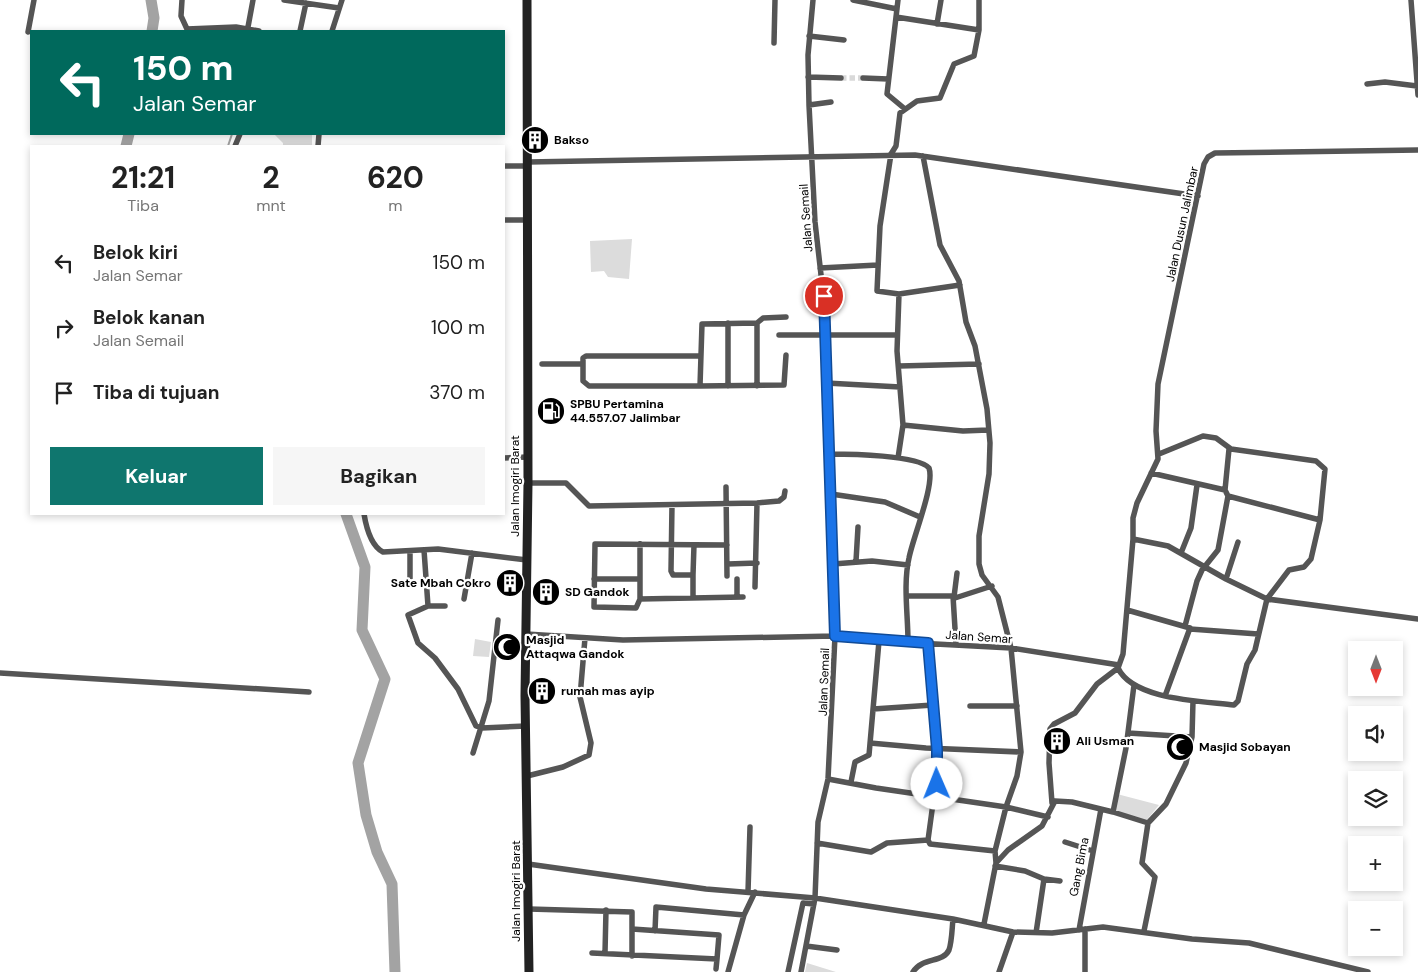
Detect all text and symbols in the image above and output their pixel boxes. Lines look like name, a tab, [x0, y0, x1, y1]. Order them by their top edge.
text: 150 m	[133, 45, 233, 91]
icon: left	[50, 50, 115, 115]
text: Jalan Semar	[133, 89, 256, 118]
building icon: Bakso	[520, 125, 550, 155]
place label: Bakso	[554, 132, 589, 148]
text: 21:21	[111, 158, 175, 197]
text: 2	[262, 158, 280, 197]
text: 620	[367, 158, 424, 197]
street label: Jalan Dusun Jalimbar	[1162, 164, 1202, 283]
street label: Jalan Semail	[796, 183, 816, 253]
text: Tiba	[127, 195, 159, 216]
text: mnt	[256, 195, 286, 216]
text: m	[388, 195, 403, 216]
text: Belok kiri	[93, 240, 178, 265]
icon: left	[50, 249, 78, 277]
text: 150 m	[433, 250, 485, 275]
text: Jalan Semar	[93, 265, 183, 286]
pin	[803, 275, 845, 317]
icon: arrive	[810, 282, 838, 310]
text: Belok kanan	[93, 305, 205, 330]
icon: right	[50, 314, 78, 342]
text: 100 m	[431, 315, 485, 340]
text: Jalan Semail	[93, 330, 184, 351]
icon: arrive	[50, 379, 78, 407]
text: Tiba di tujuan	[93, 380, 219, 405]
text: 370 m	[429, 380, 485, 405]
fuel station icon: SPBU Pertamina 44.557.07 Jalimbar	[536, 396, 566, 426]
place label: SPBU Pertamina 44.557.07 Jalimbar	[570, 396, 681, 426]
street label: Jalan Imogiri Barat	[507, 435, 523, 537]
button: Keluar	[50, 447, 263, 505]
button: Bagikan	[273, 447, 485, 505]
building icon: Sate Mbah Cokro	[495, 568, 525, 598]
place label: Sate Mbah Cokro	[391, 575, 491, 591]
building icon: SD Gandok	[531, 577, 561, 607]
place label: SD Gandok	[565, 584, 630, 600]
street label: Jalan Semar	[945, 627, 1014, 647]
mosque icon: Masjid Attaqwa Gandok	[492, 632, 522, 662]
place label: Masjid Attaqwa Gandok	[526, 632, 625, 662]
north arrow	[1348, 641, 1402, 696]
map controls	[1348, 641, 1403, 956]
street label: Jalan Semail	[815, 648, 833, 716]
building icon: rumah mas ayip	[527, 676, 557, 706]
place label: rumah mas ayip	[561, 683, 655, 699]
button: sound	[1348, 706, 1403, 761]
building icon: Ali Usman	[1042, 726, 1072, 756]
mosque icon: Masjid Sobayan	[1165, 732, 1195, 762]
place label: Ali Usman	[1076, 733, 1134, 749]
place label: Masjid Sobayan	[1199, 739, 1291, 755]
position arrow	[910, 757, 962, 809]
button: layers	[1348, 771, 1403, 826]
street label: Gang Bima	[1065, 836, 1093, 898]
button: +	[1348, 836, 1403, 891]
street label: Jalan Imogiri Barat	[508, 840, 524, 942]
button: −	[1348, 901, 1403, 956]

